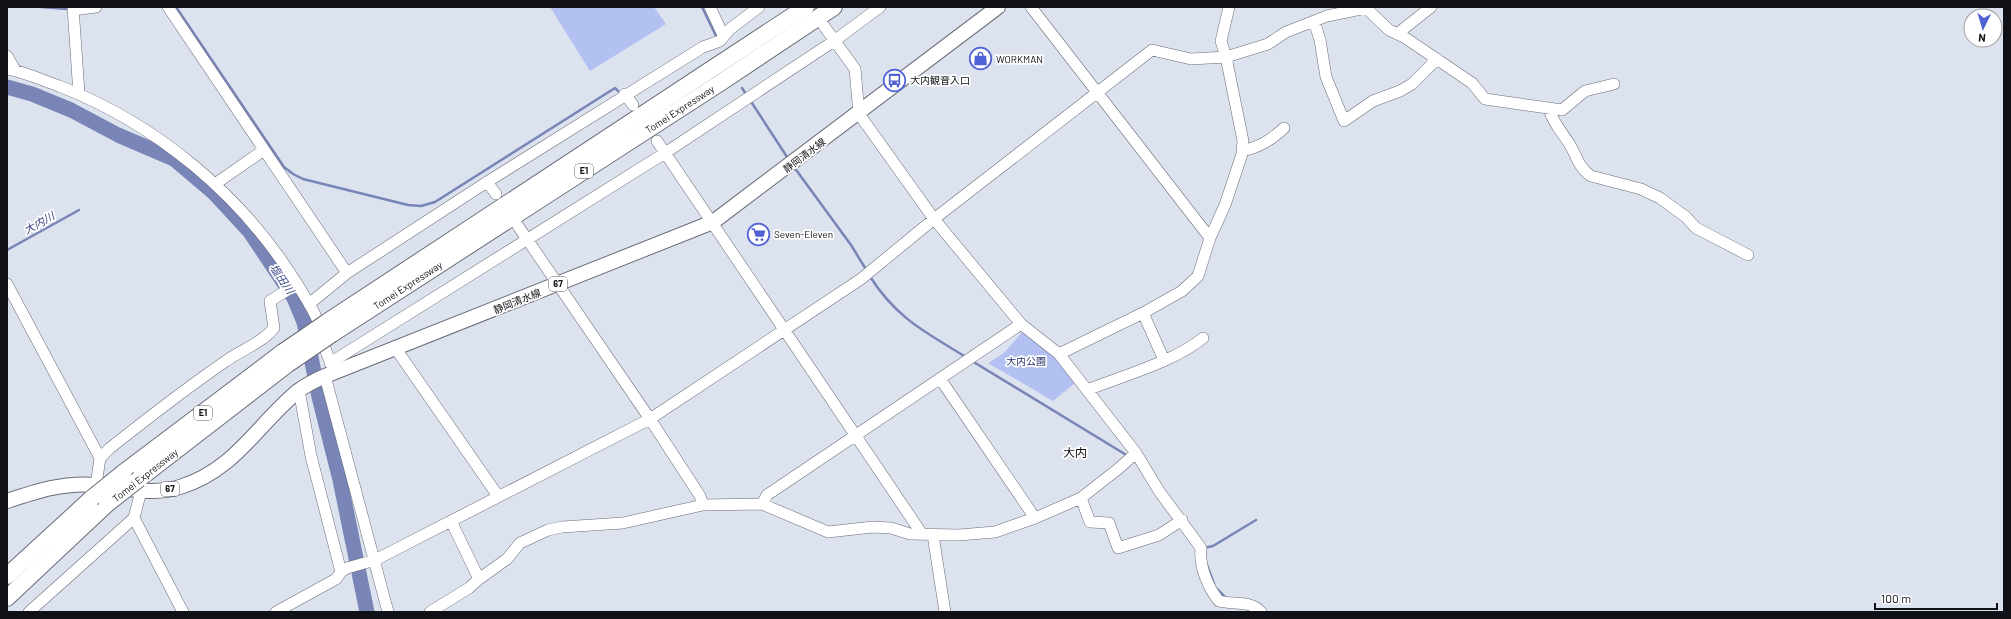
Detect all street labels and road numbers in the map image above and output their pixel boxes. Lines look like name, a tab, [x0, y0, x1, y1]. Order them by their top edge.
street label: Tomei Expressway	[643, 82, 717, 136]
street label: 静岡清水線	[780, 135, 828, 175]
road number: E1	[575, 164, 593, 178]
street label: Tomei Expressway	[371, 258, 445, 312]
road number: 67	[549, 277, 567, 291]
street label: 静岡清水線	[492, 286, 542, 316]
road number: E1	[194, 406, 212, 420]
street label: Tomei Expressway	[110, 446, 180, 504]
road number: 67	[161, 482, 179, 496]

